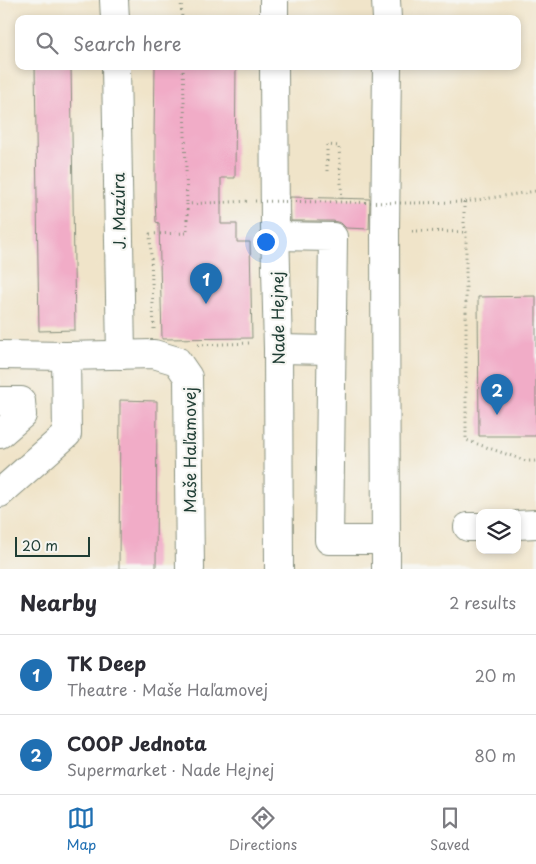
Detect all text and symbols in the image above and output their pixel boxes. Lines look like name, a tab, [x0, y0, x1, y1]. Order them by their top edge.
search box	[15, 15, 521, 70]
icon: search	[33, 29, 61, 57]
text: Search here	[73, 29, 182, 57]
street label: J. Mazúra	[105, 172, 131, 250]
your location	[253, 229, 279, 255]
pin: 1	[190, 263, 222, 304]
street label: Nade Hejnej	[264, 271, 290, 365]
pin: 2	[481, 374, 513, 415]
street label: Maše Haľamovej	[177, 387, 201, 513]
map controls	[476, 509, 521, 554]
button: layers	[476, 509, 521, 554]
scale bar	[15, 534, 90, 557]
text: 20 m	[22, 535, 58, 556]
text: Nearby	[20, 586, 97, 618]
text: 2 results	[449, 590, 516, 614]
text: TK Deep	[67, 649, 146, 677]
text: 1	[32, 663, 40, 687]
text: 20 m	[475, 663, 516, 687]
text: Theatre · Maše Haľamovej	[67, 677, 268, 701]
text: COOP Jednota	[67, 729, 207, 757]
text: 2	[30, 743, 42, 767]
text: 80 m	[474, 743, 516, 767]
text: Supermarket · Nade Hejnej	[67, 757, 274, 781]
tab: Map	[66, 804, 96, 855]
tab: Directions	[229, 804, 297, 855]
tab: Saved	[430, 804, 470, 855]

